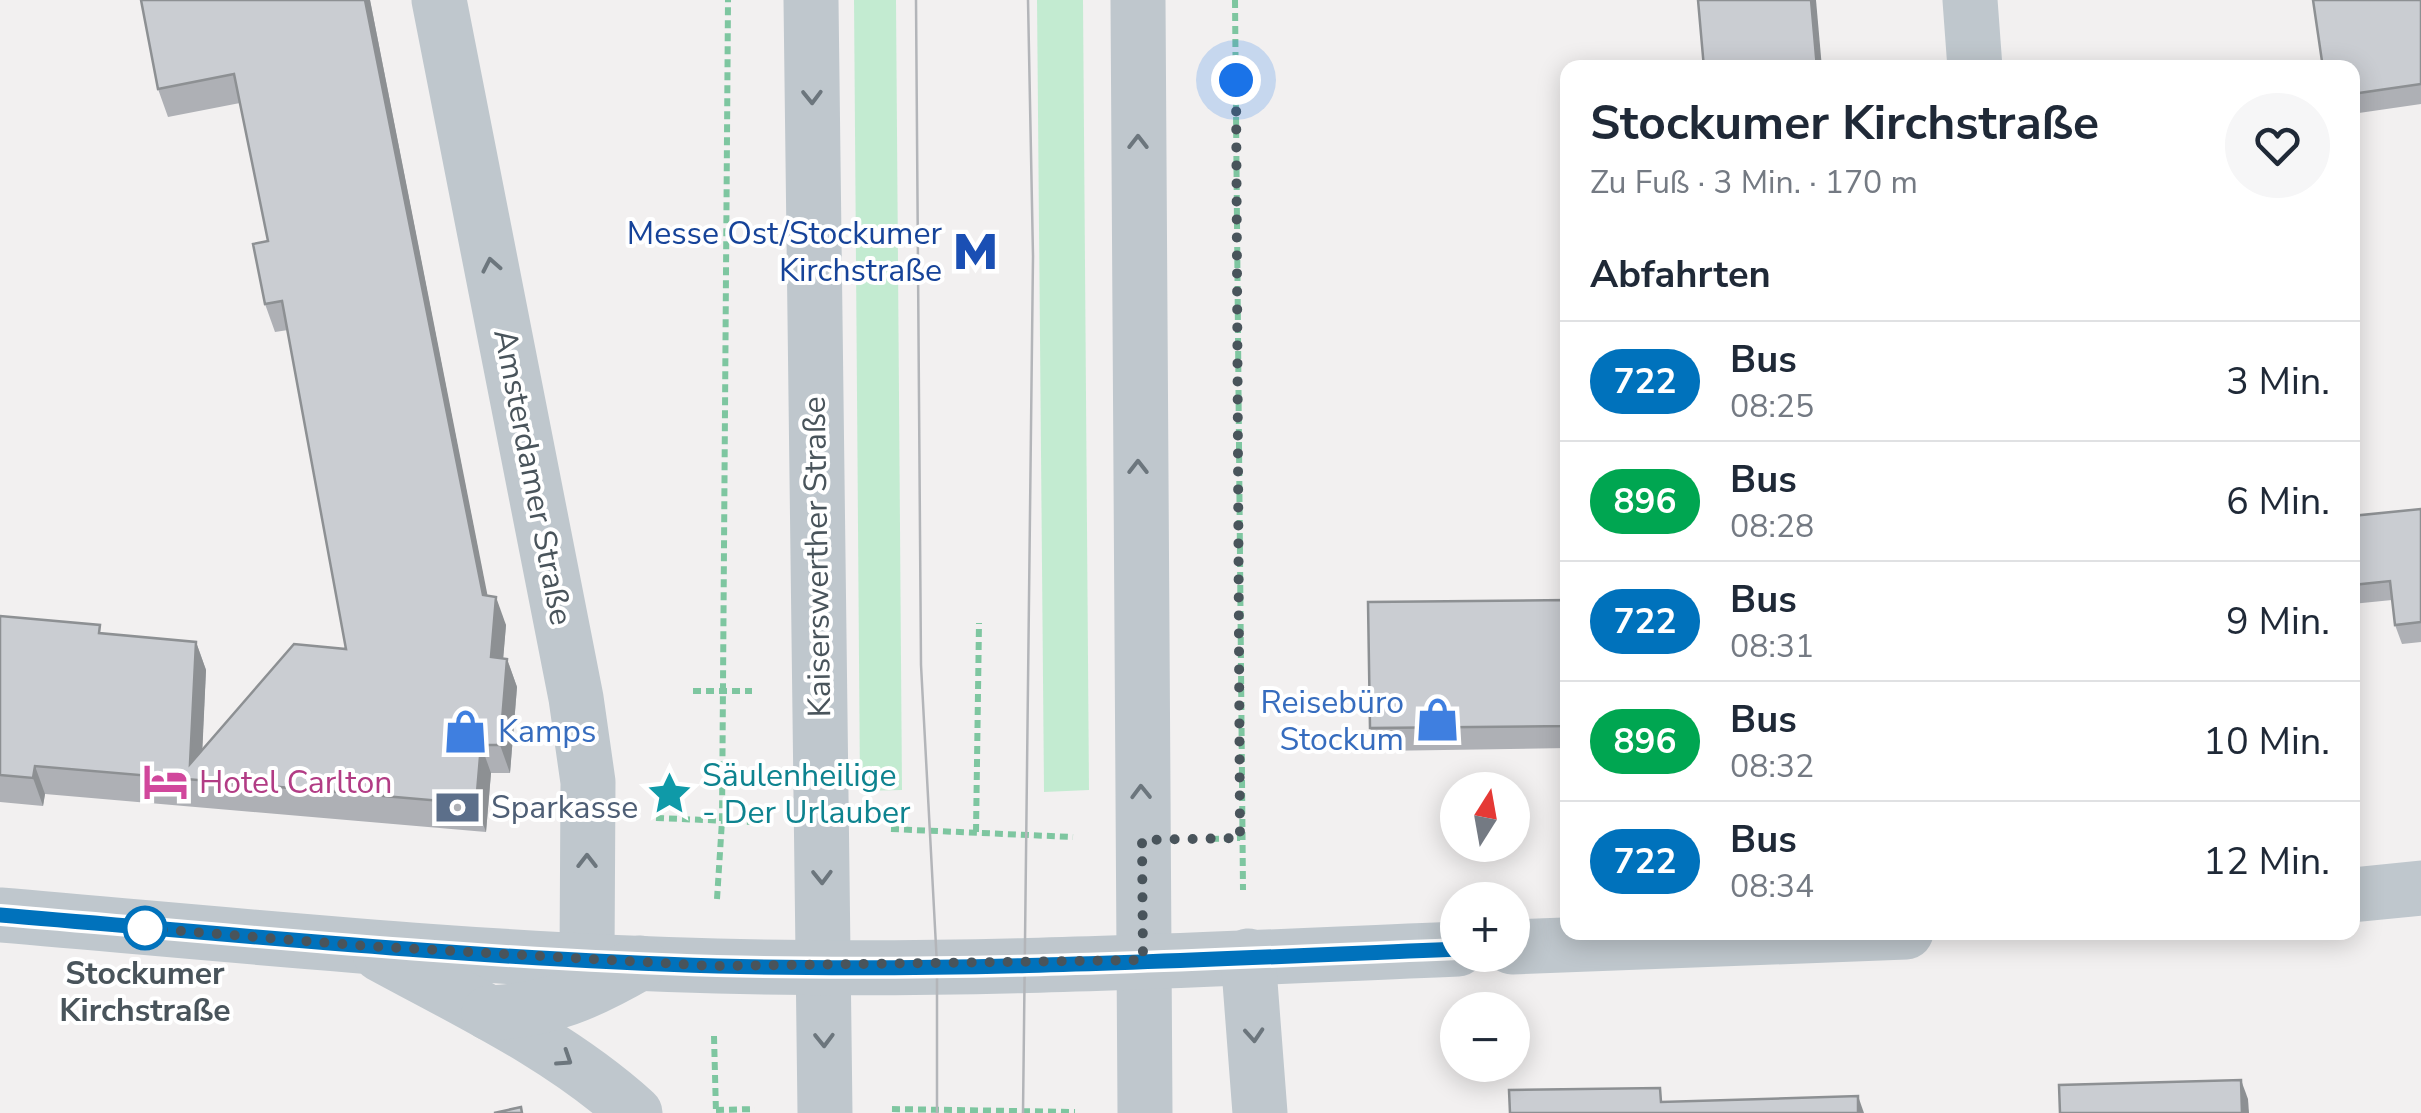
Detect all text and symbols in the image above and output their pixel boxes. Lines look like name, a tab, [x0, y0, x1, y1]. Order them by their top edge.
your location	[1211, 55, 1261, 105]
one-way arrow	[801, 90, 823, 106]
text: Stockumer Kirchstraße	[1590, 90, 2099, 156]
button: heart	[2225, 93, 2330, 198]
one-way arrow	[1127, 134, 1149, 150]
text: Zu Fuß · 3 Min. · 170 m	[1590, 161, 1918, 204]
place label: Messe Ost/Stockumer Kirchstraße	[627, 212, 943, 292]
metro station icon: Messe Ost/Stockumer Kirchstraße	[951, 227, 999, 275]
text: Abfahrten	[1590, 249, 1771, 300]
one-way arrow	[482, 257, 503, 274]
street label: Amsterdamer Straße	[483, 325, 583, 629]
text: Bus	[1730, 334, 1797, 385]
text: 3 Min.	[2226, 356, 2330, 407]
text: 722	[1613, 358, 1677, 405]
text: 08:25	[1730, 385, 1814, 428]
street label: Kaiserswerther Straße	[793, 396, 841, 718]
text: Bus	[1730, 454, 1797, 505]
one-way arrow	[1127, 459, 1149, 474]
text: 6 Min.	[2226, 476, 2330, 527]
text: 896	[1613, 478, 1677, 525]
text: 08:28	[1730, 505, 1814, 548]
text: Bus	[1730, 574, 1797, 625]
text: 9 Min.	[2226, 596, 2330, 647]
text: 722	[1613, 598, 1677, 645]
text: 08:31	[1730, 625, 1814, 668]
place label: Reisebüro Stockum	[1260, 681, 1404, 761]
text: Bus	[1730, 694, 1797, 745]
shop icon: Reisebüro Stockum	[1413, 696, 1461, 744]
shop icon: Kamps	[441, 707, 489, 755]
place label: Kamps	[498, 710, 596, 753]
text: 10 Min.	[2203, 716, 2330, 767]
text: 896	[1613, 718, 1677, 765]
text: 08:32	[1730, 745, 1814, 788]
place label: Säulenheilige - Der Urlauber	[702, 754, 911, 834]
hotel icon: Hotel Carlton	[142, 758, 190, 806]
place label: Hotel Carlton	[199, 761, 392, 804]
place icon: Säulenheilige - Der Urlauber	[645, 769, 693, 817]
north arrow	[1440, 772, 1530, 862]
map controls	[1440, 772, 1530, 1082]
bank icon: Sparkasse	[434, 783, 482, 831]
one-way arrow	[1130, 784, 1152, 800]
place label: Sparkasse	[491, 786, 638, 829]
text: Bus	[1730, 814, 1797, 865]
text: 12 Min.	[2203, 836, 2330, 887]
text: 722	[1613, 838, 1677, 885]
one-way arrow	[576, 853, 598, 868]
text: 08:34	[1730, 865, 1814, 908]
one-way arrow	[811, 870, 832, 886]
button: +	[1440, 882, 1530, 972]
marker: Stockumer Kirchstraße	[124, 907, 166, 949]
place label: Stockumer Kirchstraße	[59, 952, 231, 1032]
button: −	[1440, 992, 1530, 1082]
one-way arrow	[1243, 1027, 1264, 1043]
one-way arrow	[814, 1033, 835, 1049]
one-way arrow	[554, 1046, 572, 1065]

